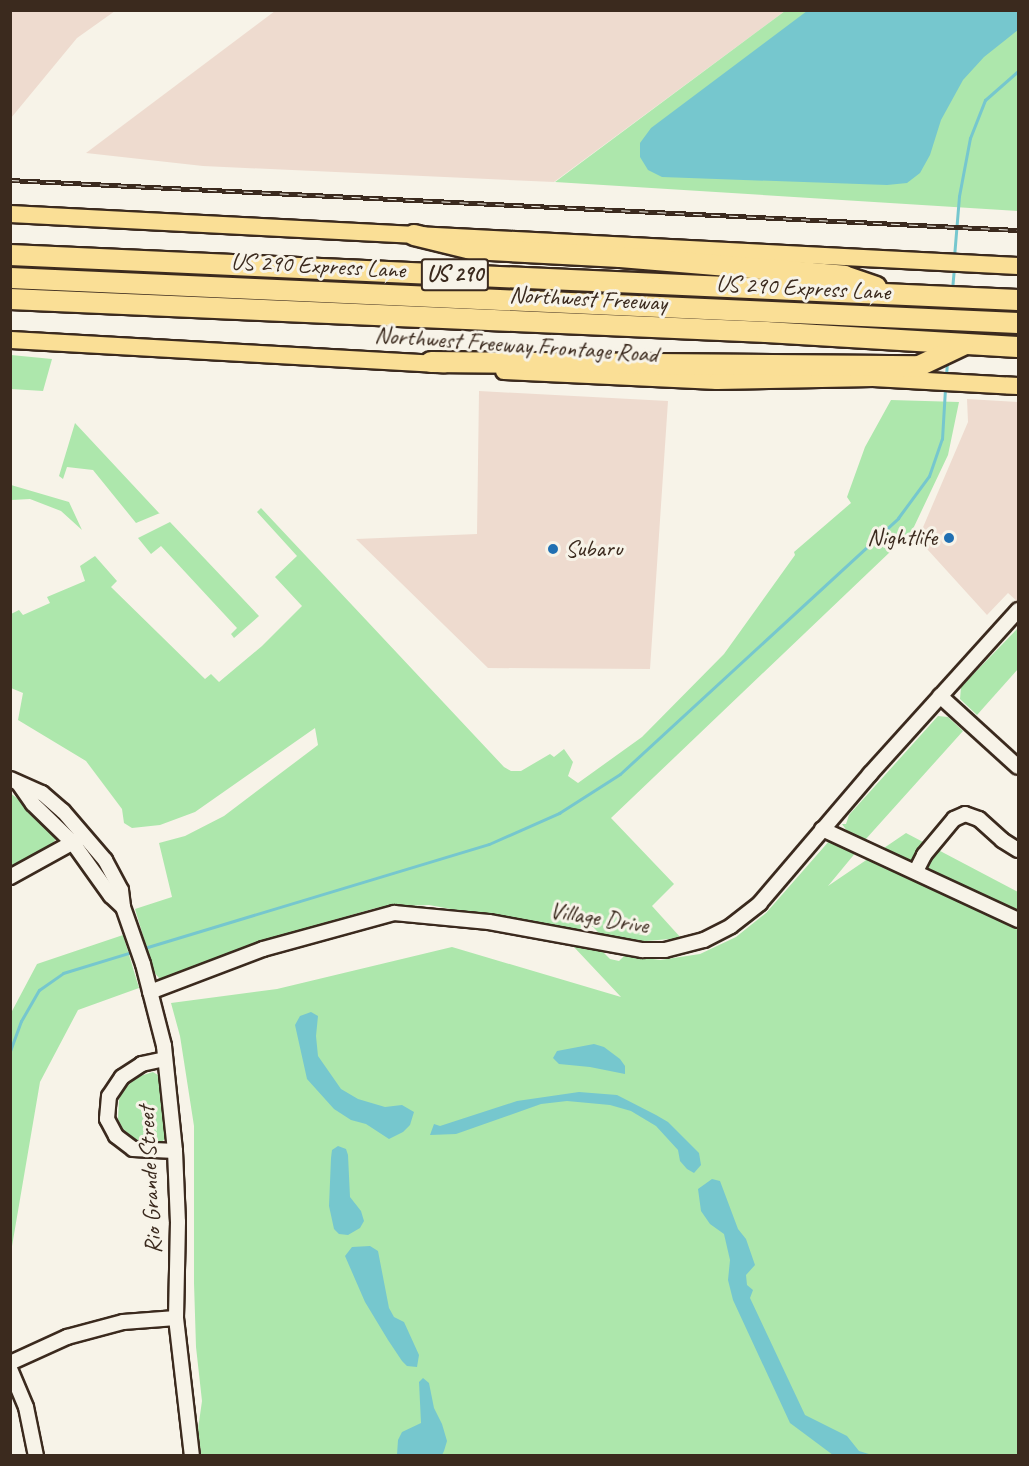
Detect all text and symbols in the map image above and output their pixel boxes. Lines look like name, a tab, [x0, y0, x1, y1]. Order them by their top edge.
street label: US 290 Express Lane	[230, 247, 406, 285]
road number: US 290	[420, 256, 490, 294]
street label: US 290 Express Lane	[715, 269, 891, 307]
street label: Northwest Freeway	[508, 280, 668, 318]
street label: Northwest Freeway Frontage Road	[374, 321, 658, 369]
place label: Nightlife	[867, 524, 937, 552]
marker: Nightlife	[942, 531, 956, 545]
place label: Subaru	[565, 535, 622, 563]
marker: Subaru	[546, 542, 560, 556]
street label: Village Drive	[548, 896, 650, 940]
street label: Rio Grande Street	[132, 1105, 168, 1255]

